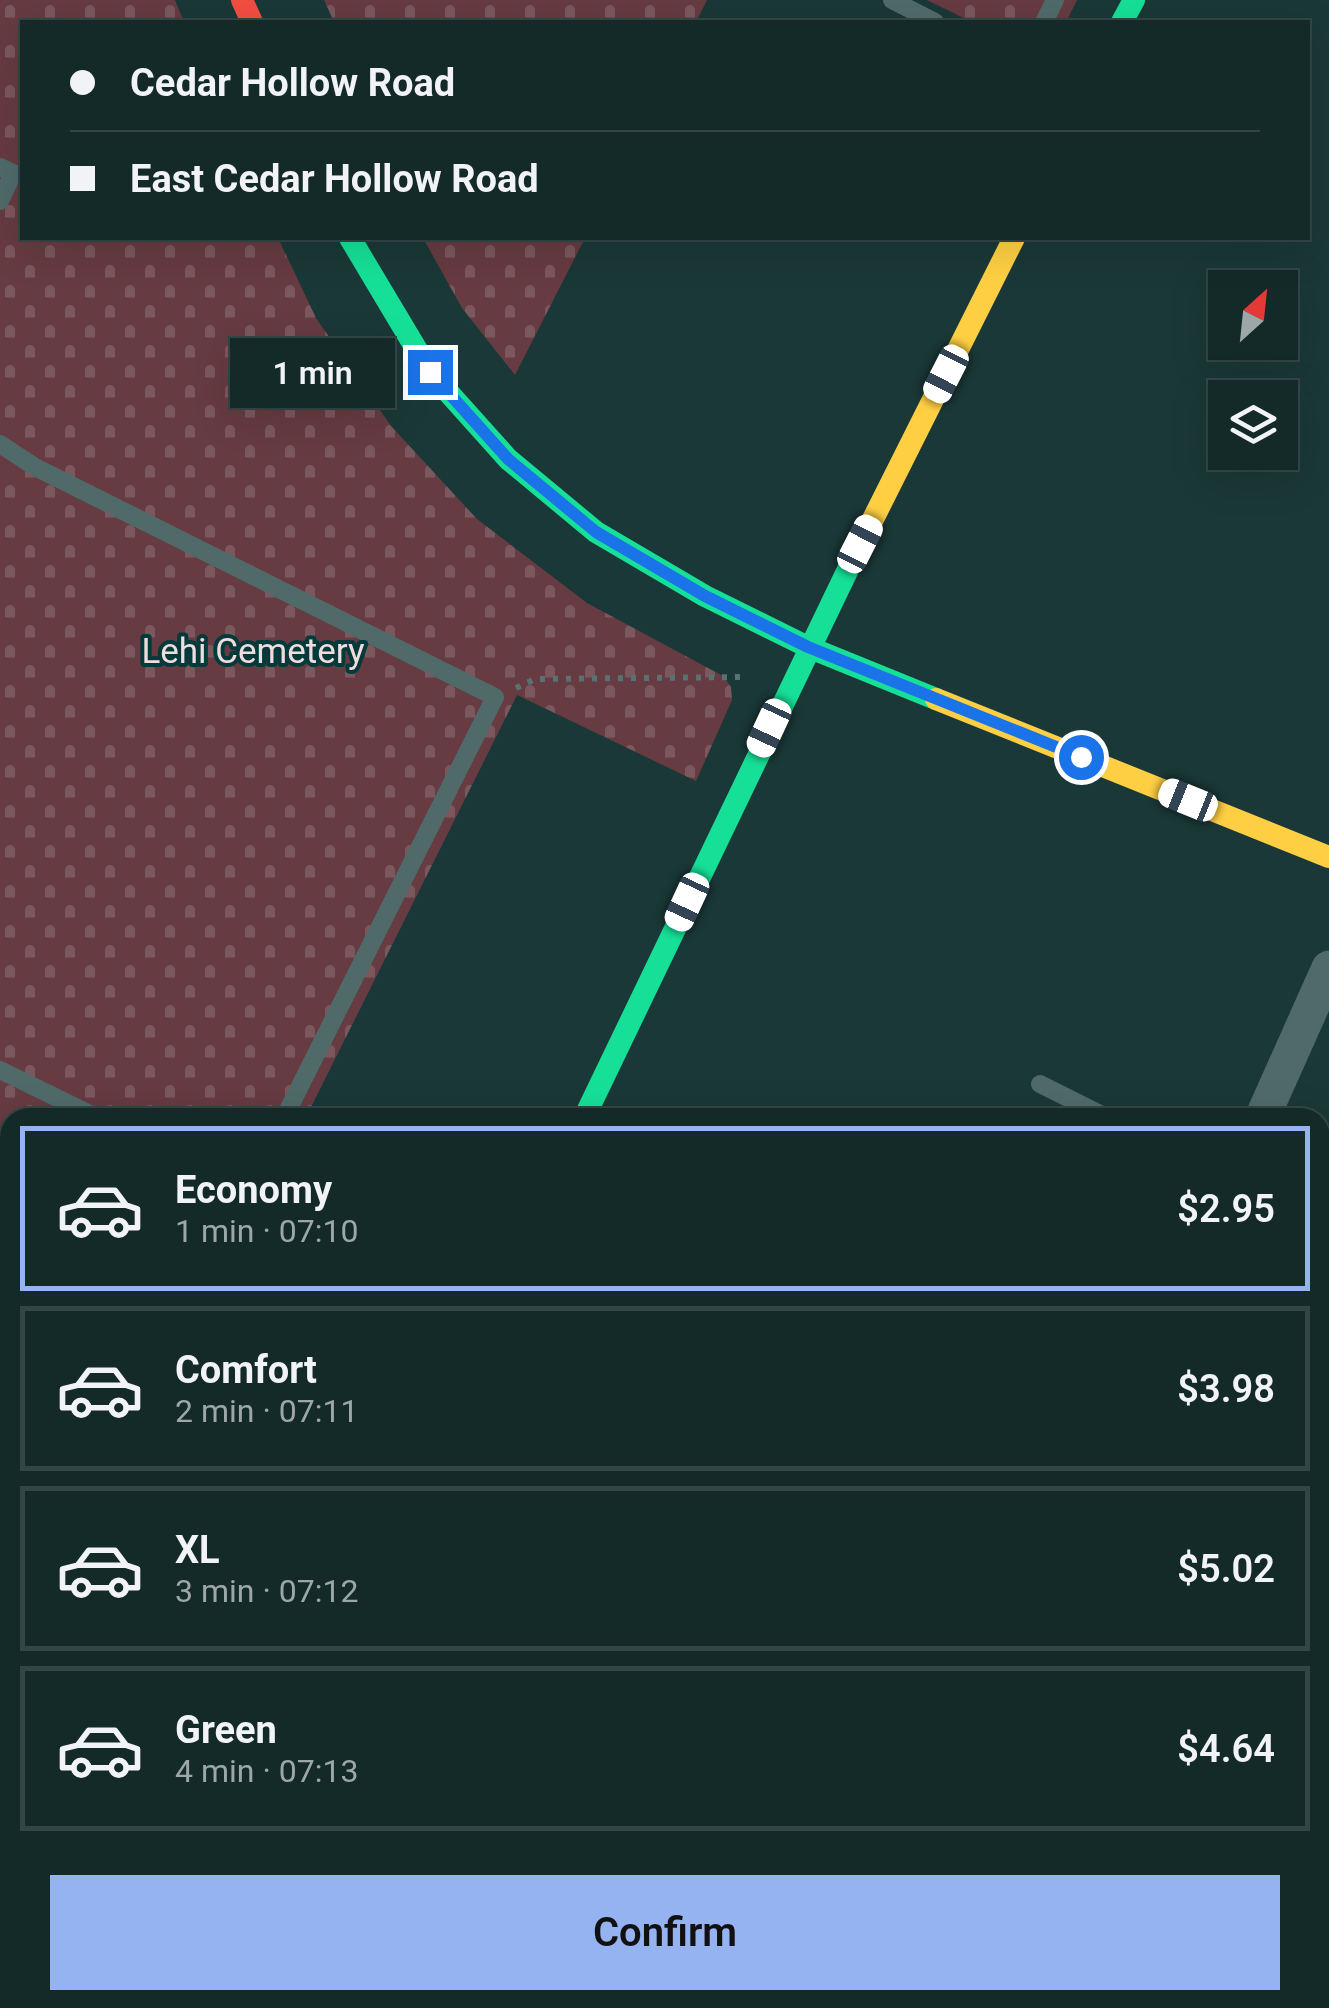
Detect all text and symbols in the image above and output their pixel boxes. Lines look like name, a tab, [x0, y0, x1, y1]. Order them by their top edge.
text: Cedar Hollow Road	[130, 61, 455, 105]
text: East Cedar Hollow Road	[130, 157, 539, 201]
north arrow	[1208, 270, 1298, 360]
map controls	[1208, 270, 1298, 470]
callout: 1 min	[230, 337, 395, 407]
car	[919, 340, 973, 408]
route end	[408, 350, 453, 395]
text: 1 min	[272, 354, 353, 392]
button: layers	[1208, 380, 1298, 470]
car	[833, 510, 887, 578]
park label: Lehi Cemetery	[141, 631, 365, 672]
car	[743, 694, 795, 762]
route start	[1059, 735, 1104, 780]
car	[1155, 775, 1221, 825]
car	[661, 868, 713, 936]
icon: car	[55, 1164, 145, 1254]
text: Economy	[175, 1168, 332, 1212]
text: $2.95	[1177, 1187, 1275, 1231]
text: 1 min · 07:10	[175, 1212, 358, 1250]
icon: car	[55, 1344, 145, 1434]
text: Comfort	[175, 1348, 317, 1392]
text: $3.98	[1177, 1367, 1275, 1411]
text: 2 min · 07:11	[175, 1392, 358, 1430]
icon: car	[55, 1524, 145, 1614]
text: XL	[175, 1528, 220, 1572]
text: $5.02	[1177, 1547, 1275, 1591]
text: 3 min · 07:12	[175, 1572, 358, 1610]
icon: car	[55, 1704, 145, 1794]
text: Green	[175, 1708, 277, 1752]
text: $4.64	[1177, 1727, 1275, 1771]
text: 4 min · 07:13	[175, 1752, 358, 1790]
button: Confirm	[50, 1875, 1280, 1990]

